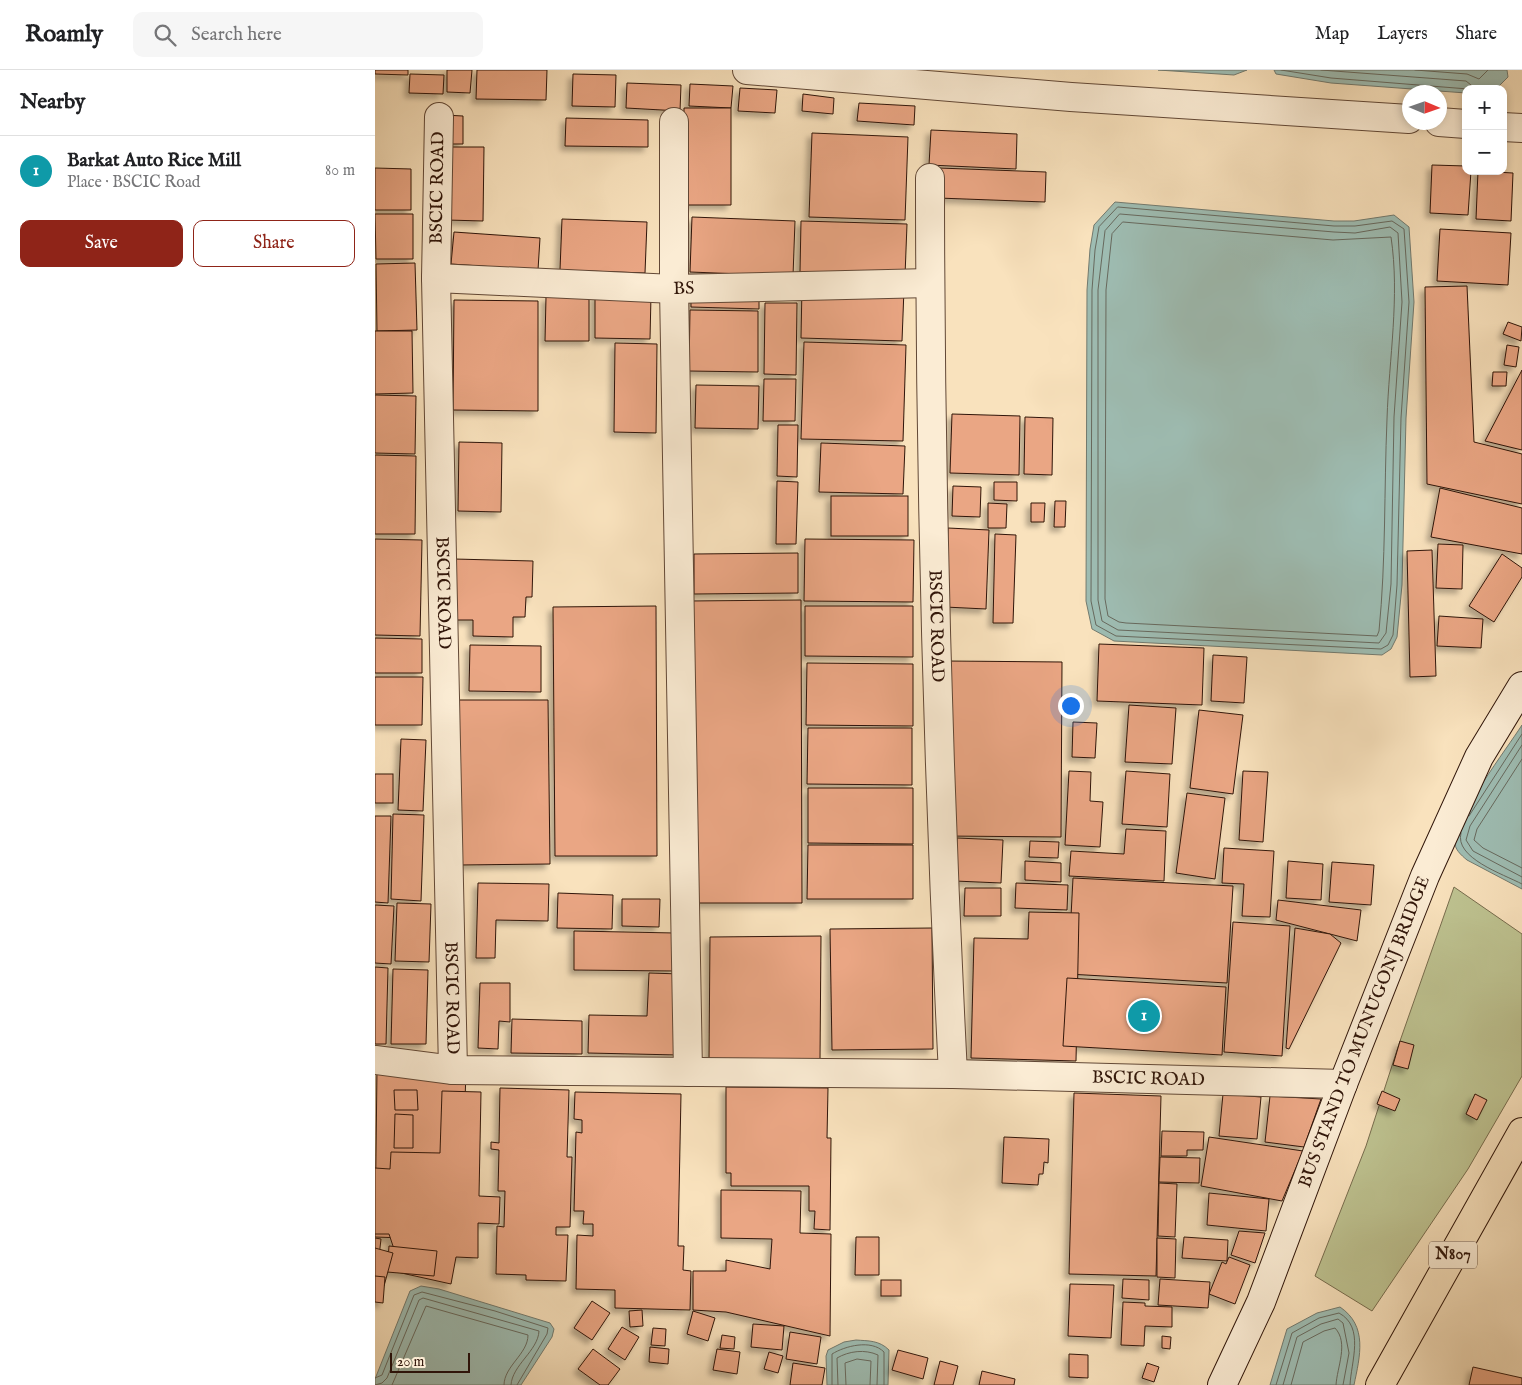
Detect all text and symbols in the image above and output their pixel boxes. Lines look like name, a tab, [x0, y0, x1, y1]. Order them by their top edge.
search box	[133, 12, 483, 57]
text: Roamly	[25, 19, 103, 50]
icon: search	[151, 21, 179, 49]
text: Search here	[191, 23, 282, 47]
text: Map	[1315, 23, 1349, 46]
text: Layers	[1377, 23, 1428, 46]
text: Share	[1456, 23, 1497, 46]
north arrow	[1402, 85, 1447, 130]
map controls	[1462, 85, 1507, 175]
button: +	[1462, 85, 1507, 130]
text: Nearby	[20, 89, 85, 116]
button: −	[1462, 130, 1507, 175]
street label: BSCIC ROAD	[426, 131, 450, 245]
text: Barkat Auto Rice Mill	[67, 149, 241, 173]
text: 1	[33, 161, 39, 181]
text: 80 m	[325, 161, 355, 181]
text: Place · BSCIC Road	[67, 173, 200, 193]
button: Save	[20, 220, 183, 267]
button: Share	[193, 220, 355, 267]
street label: BS	[673, 277, 695, 301]
street label: BSCIC ROAD	[430, 536, 455, 650]
street label: BSCIC ROAD	[923, 569, 949, 683]
your location	[1058, 693, 1084, 719]
street label: BUS STAND TO MUNUGONJ BRIDGE	[1293, 872, 1435, 1191]
street label: BSCIC ROAD	[439, 941, 464, 1055]
pin: 1	[1128, 997, 1160, 1035]
street label: BSCIC ROAD	[1092, 1066, 1205, 1092]
road number: N807	[1429, 1242, 1477, 1268]
scale bar	[390, 1350, 470, 1373]
text: 20 m	[397, 1353, 424, 1371]

